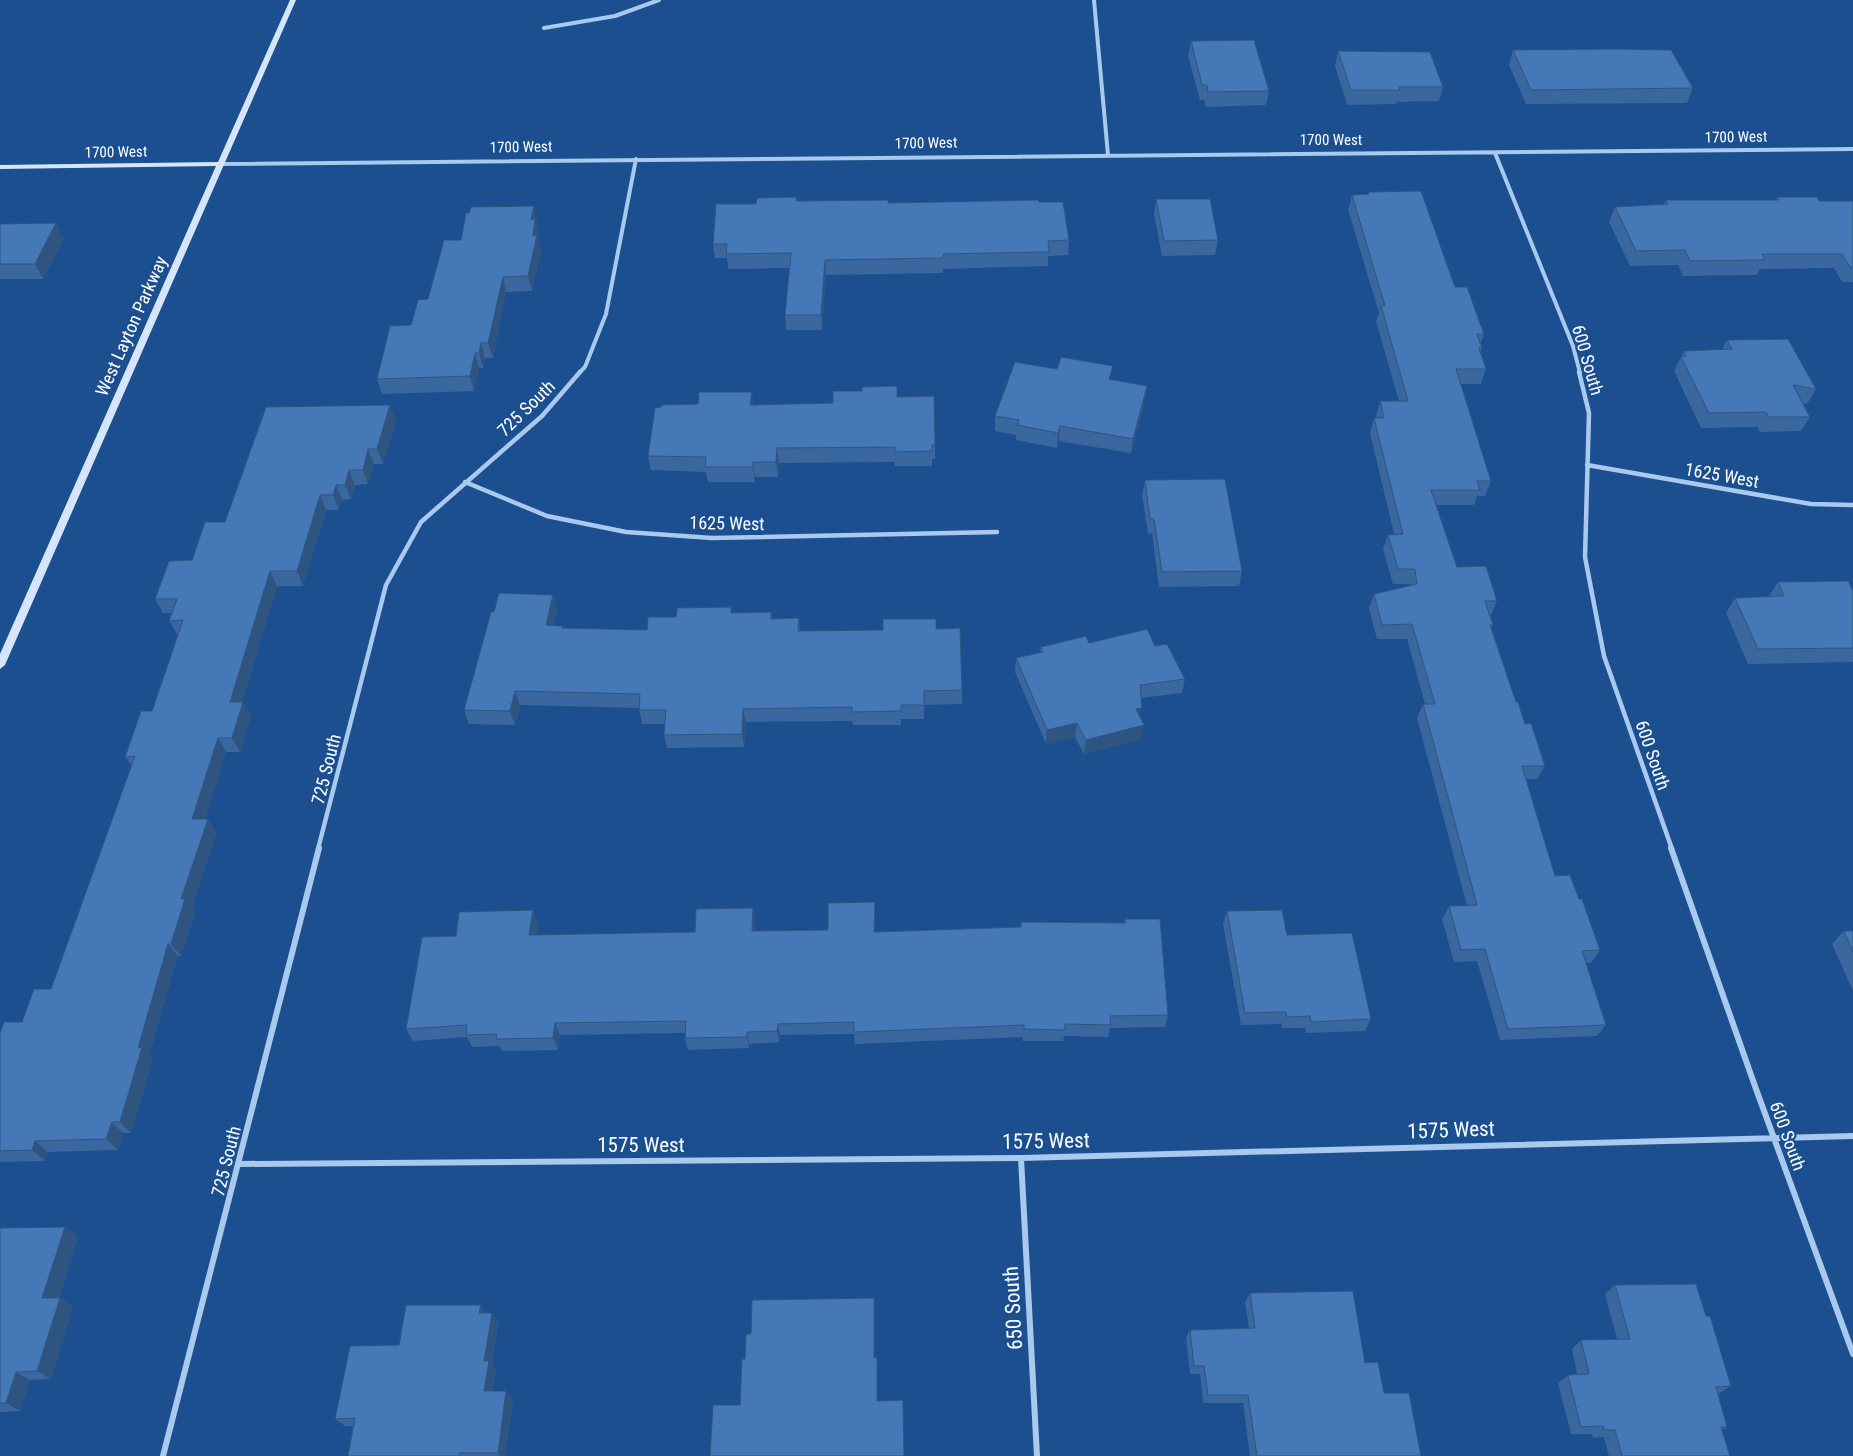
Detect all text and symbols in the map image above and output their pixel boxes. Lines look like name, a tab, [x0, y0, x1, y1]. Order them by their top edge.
street label: 1700 West	[1705, 127, 1767, 147]
street label: 1700 West	[1300, 131, 1362, 149]
street label: 1700 West	[895, 133, 957, 153]
street label: 1700 West	[490, 137, 552, 157]
street label: 1700 West	[85, 142, 147, 162]
street label: West Layton Parkway	[91, 252, 171, 399]
street label: 600 South	[1568, 323, 1608, 397]
street label: 725 South	[493, 375, 559, 441]
street label: 1625 West	[1683, 458, 1761, 492]
street label: 1625 West	[689, 512, 765, 534]
street label: 600 South	[1631, 718, 1675, 792]
street label: 725 South	[307, 732, 345, 806]
street label: 600 South	[1766, 1099, 1810, 1173]
street label: 1575 West	[1407, 1116, 1495, 1144]
street label: 725 South	[207, 1124, 245, 1198]
street label: 1575 West	[1002, 1128, 1090, 1154]
street label: 1575 West	[597, 1133, 685, 1157]
street label: 650 South	[999, 1265, 1027, 1351]

